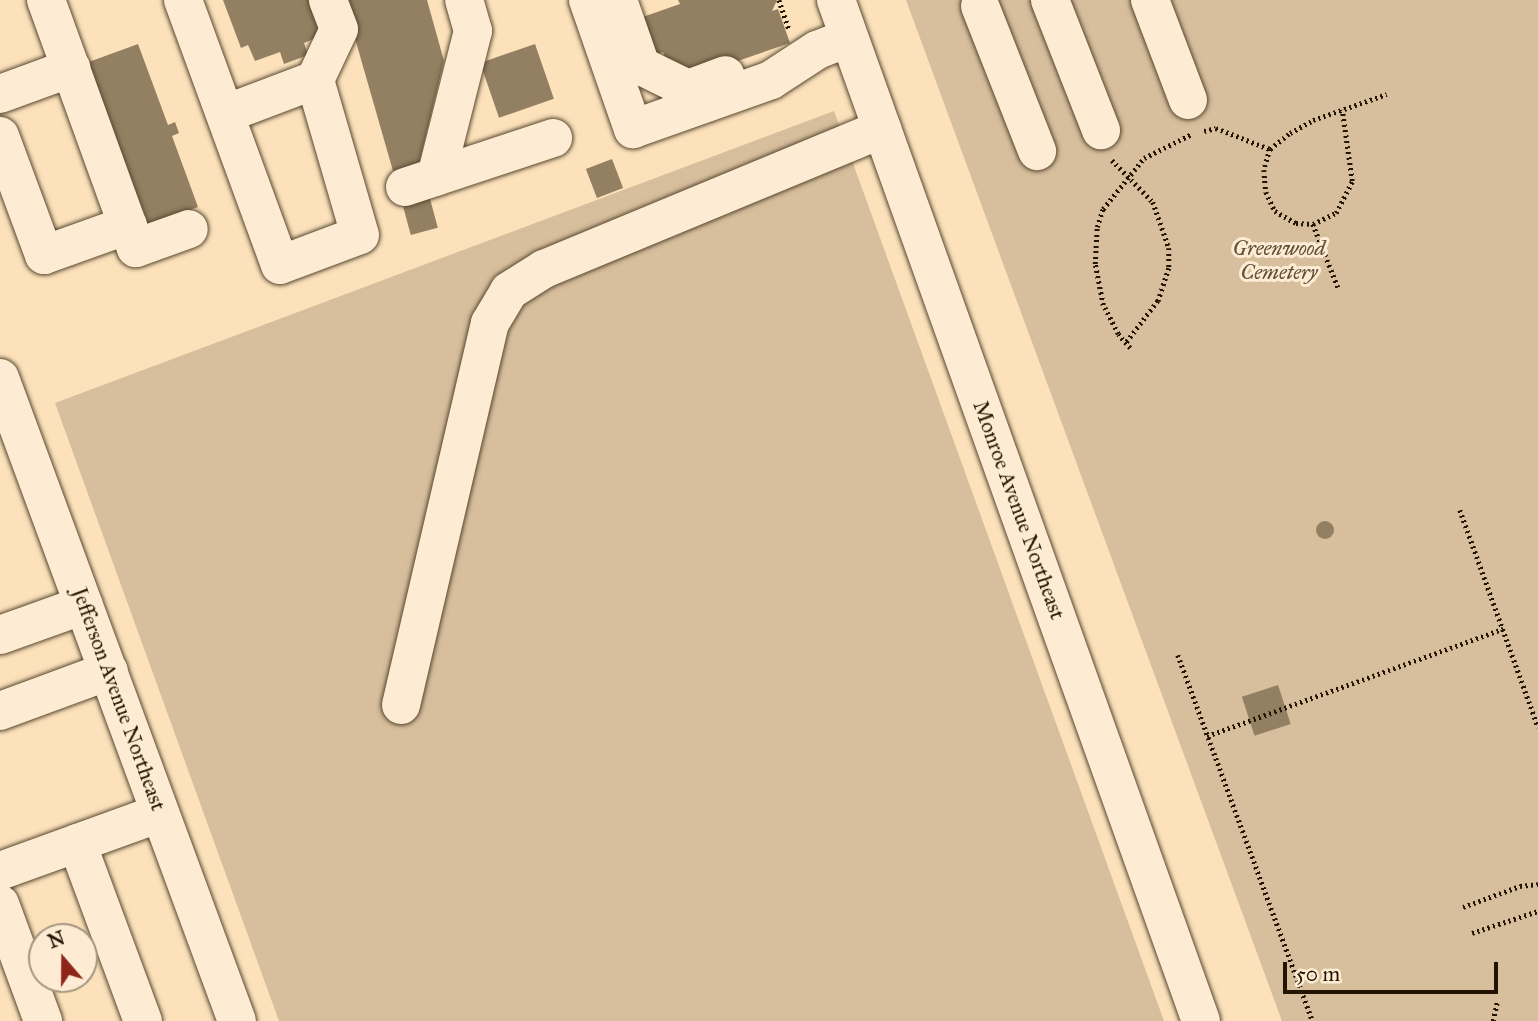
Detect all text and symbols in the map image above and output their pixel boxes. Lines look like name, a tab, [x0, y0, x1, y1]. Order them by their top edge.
park label: Greenwood Cemetery	[1232, 235, 1326, 285]
street label: Monroe Avenue Northeast	[968, 397, 1070, 623]
street label: Jefferson Avenue Northeast	[67, 584, 171, 814]
north arrow	[28, 923, 98, 993]
text: N	[45, 926, 68, 953]
scale bar	[1286, 948, 1501, 992]
text: 50 m	[1296, 961, 1340, 987]

